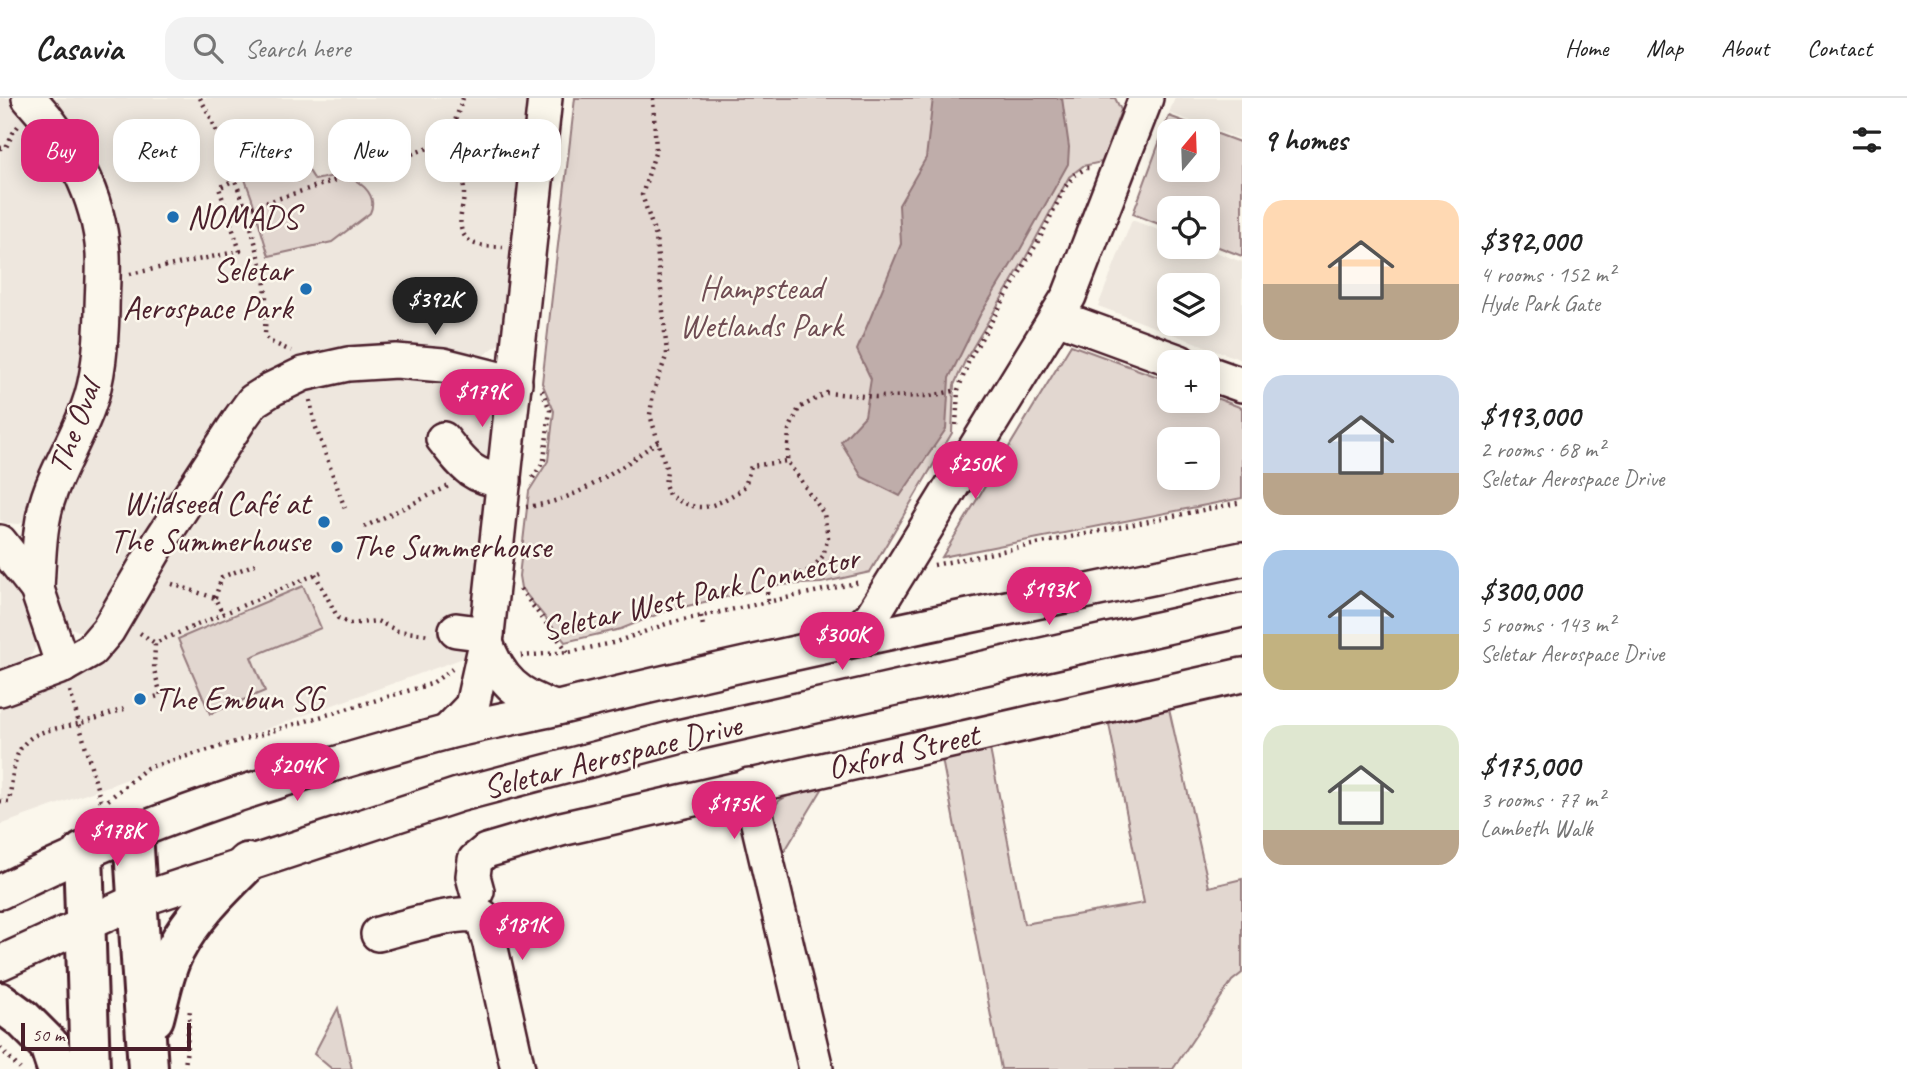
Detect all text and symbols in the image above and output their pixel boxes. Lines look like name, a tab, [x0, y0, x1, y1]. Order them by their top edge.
search box	[165, 17, 655, 80]
text: Casavia	[35, 27, 123, 69]
icon: search	[189, 29, 227, 67]
text: Search here	[245, 32, 351, 65]
text: Home	[1565, 33, 1608, 63]
text: Map	[1646, 33, 1683, 63]
text: About	[1721, 33, 1769, 63]
text: Contact	[1807, 33, 1872, 63]
chip: Buy	[21, 119, 99, 182]
chip: Rent	[113, 119, 200, 182]
chip: Filters	[214, 119, 314, 182]
chip: New	[328, 119, 411, 182]
chip: Apartment	[425, 119, 561, 182]
north arrow	[1157, 119, 1220, 182]
map controls	[1157, 119, 1220, 490]
text: 9 homes	[1263, 121, 1347, 159]
icon: filters	[1848, 121, 1886, 159]
place label: NOMADS	[187, 196, 305, 238]
button: locate	[1157, 196, 1220, 259]
marker: NOMADS	[165, 209, 181, 225]
text: $392,000	[1480, 222, 1580, 260]
icon: home	[1319, 228, 1403, 312]
place label: Seletar Aerospace Park	[123, 249, 295, 329]
text: 4 rooms · 152 m²	[1480, 260, 1615, 289]
park label: Hampstead Wetlands Park	[679, 267, 845, 347]
button: layers	[1157, 273, 1220, 336]
pin: $392K	[386, 278, 484, 337]
marker: Seletar Aerospace Park	[298, 281, 314, 297]
text: $392K	[409, 285, 461, 314]
text: Hyde Park Gate	[1480, 289, 1600, 318]
button: +	[1157, 350, 1220, 413]
street label: The Oval	[38, 370, 112, 479]
pin: $179K	[433, 370, 531, 429]
text: $179K	[456, 377, 508, 406]
text: $193,000	[1480, 397, 1580, 435]
icon: home	[1319, 403, 1403, 487]
button: −	[1157, 427, 1220, 490]
text: 2 rooms · 68 m²	[1480, 435, 1604, 464]
pin: $250K	[926, 442, 1024, 501]
text: $250K	[949, 449, 1001, 478]
text: Seletar Aerospace Drive	[1480, 464, 1664, 493]
place label: Wildseed Café at The Summerhouse	[110, 482, 313, 562]
marker: Wildseed Café at The Summerhouse	[316, 514, 332, 530]
place label: The Summerhouse	[351, 526, 553, 568]
street label: Seletar West Park Connector	[537, 535, 866, 650]
marker: The Summerhouse	[329, 539, 345, 555]
pin: $193K	[1000, 568, 1098, 627]
text: $300,000	[1480, 572, 1580, 610]
text: $193K	[1023, 575, 1075, 604]
icon: home	[1319, 578, 1403, 662]
text: 5 rooms · 143 m²	[1480, 610, 1615, 639]
pin: $300K	[793, 612, 891, 672]
text: $300K	[815, 620, 869, 649]
text: Seletar Aerospace Drive	[1480, 639, 1664, 668]
place label: The Embun SG	[154, 678, 327, 720]
marker: The Embun SG	[132, 691, 148, 707]
street label: Seletar Aerospace Drive	[479, 703, 748, 808]
street label: Oxford Street	[823, 713, 986, 789]
pin: $204K	[248, 744, 346, 803]
text: $175,000	[1480, 747, 1580, 785]
text: $204K	[270, 751, 324, 780]
icon: home	[1319, 753, 1403, 837]
pin: $175K	[685, 782, 783, 841]
text: 3 rooms · 77 m²	[1480, 785, 1604, 814]
text: $175K	[708, 789, 760, 818]
pin: $178K	[68, 808, 166, 868]
text: Lambeth Walk	[1480, 814, 1592, 843]
text: $178K	[91, 816, 144, 845]
pin: $181K	[473, 902, 571, 962]
text: $181K	[495, 910, 549, 939]
scale bar	[21, 1020, 191, 1052]
text: 50 m	[32, 1023, 64, 1047]

